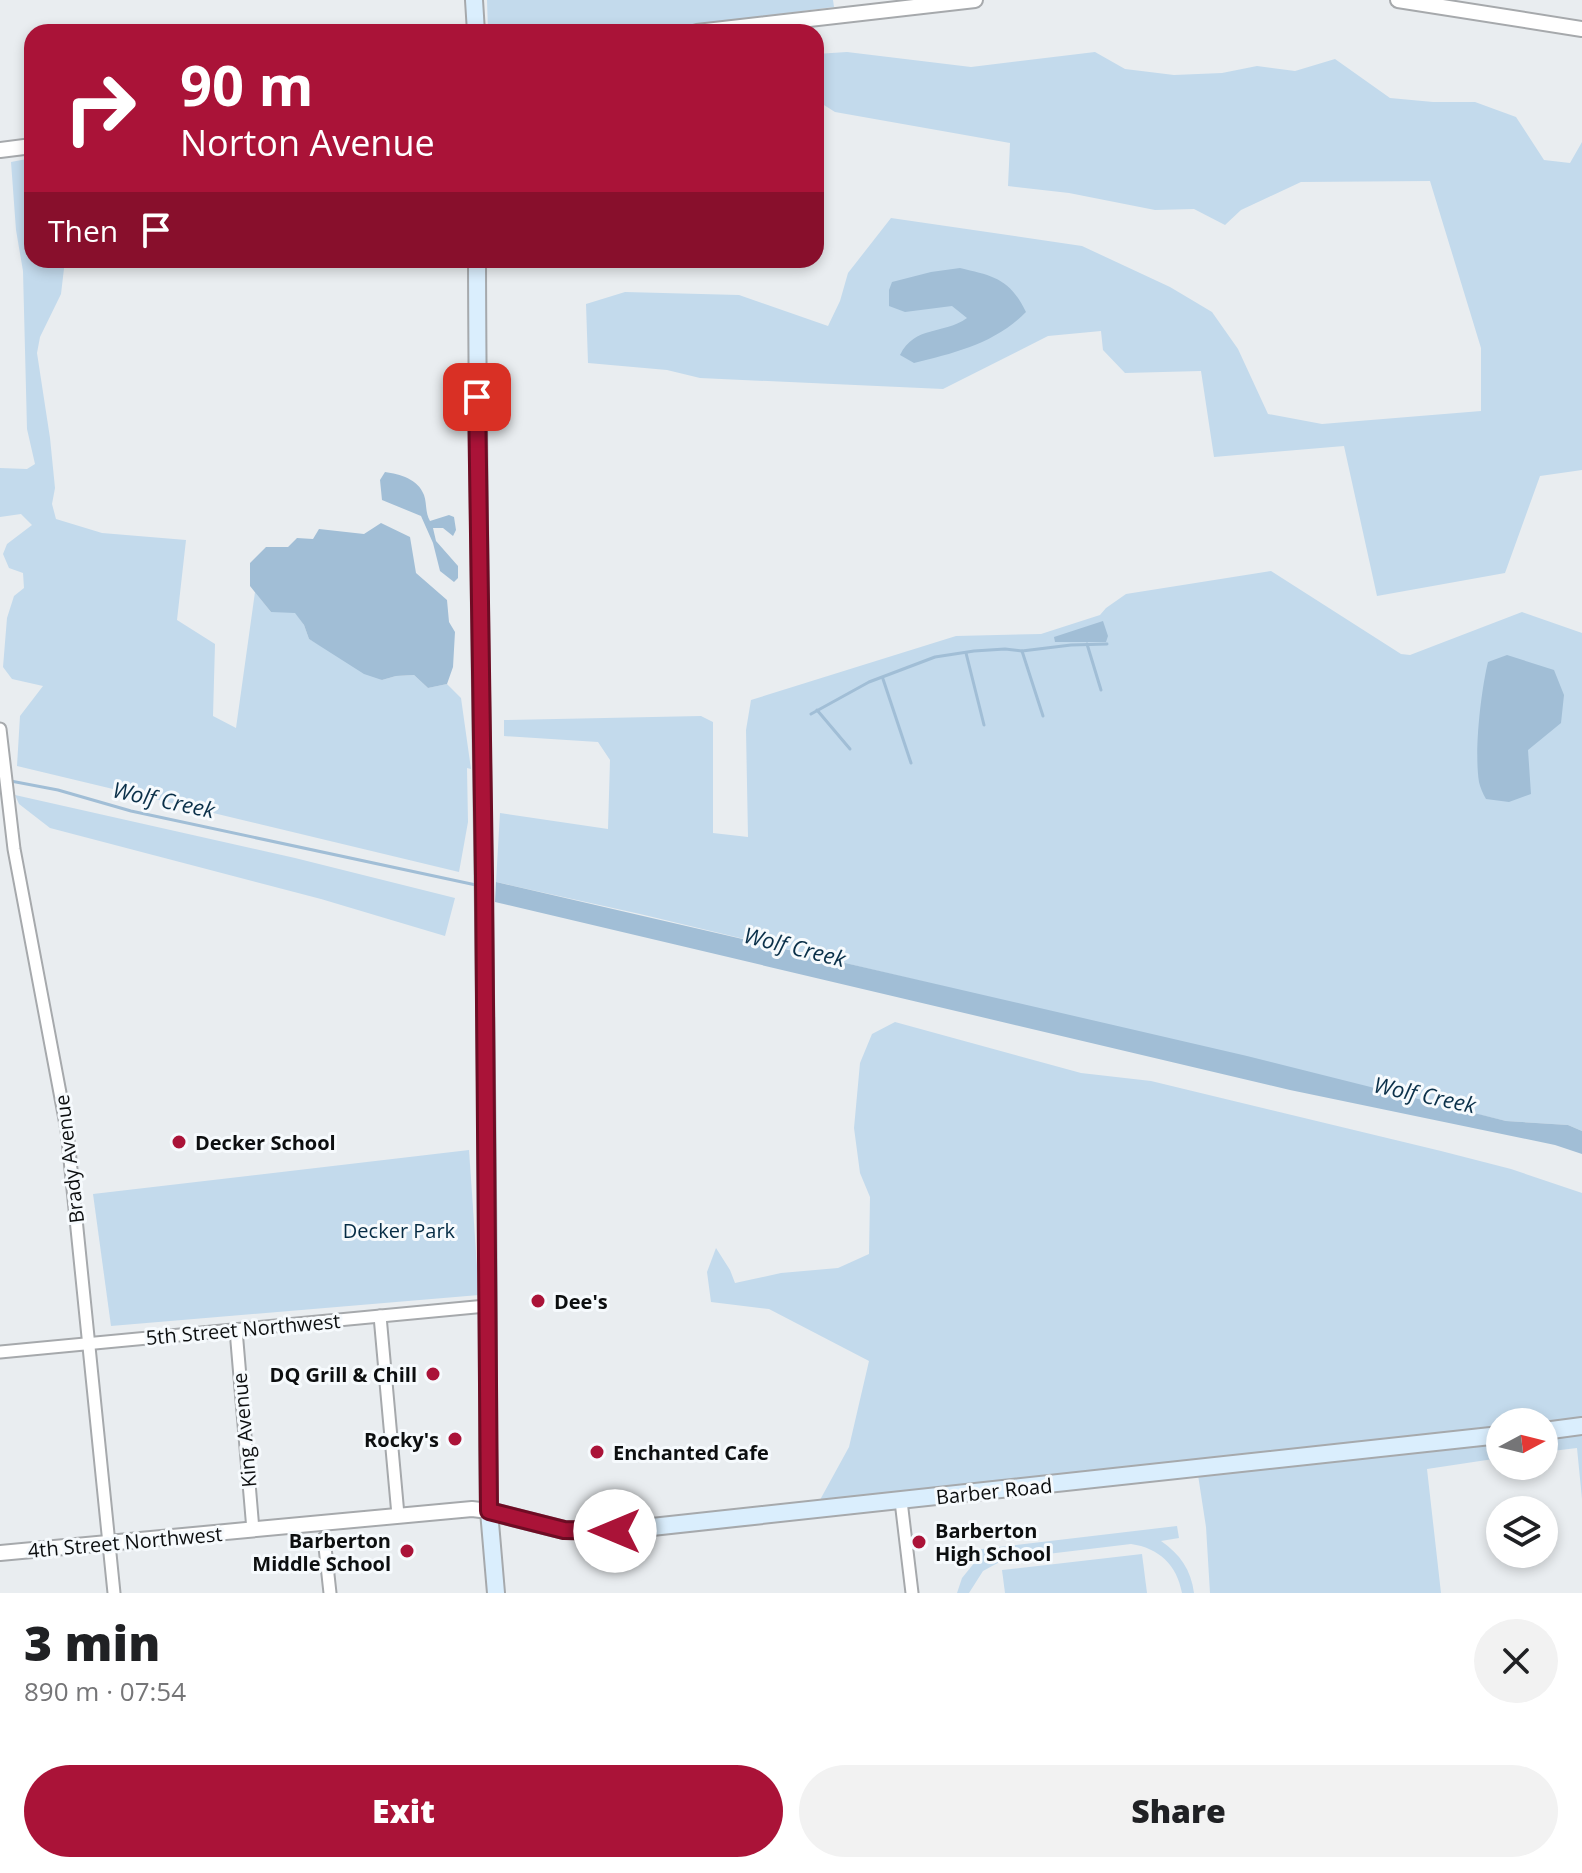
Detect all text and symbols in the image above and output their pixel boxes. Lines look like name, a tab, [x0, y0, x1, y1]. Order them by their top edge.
text: 90 m	[180, 46, 314, 122]
icon: right	[48, 56, 152, 160]
text: Norton Avenue	[180, 118, 435, 167]
icon: arrive	[134, 208, 178, 252]
text: Then	[48, 210, 118, 251]
pin	[443, 363, 511, 431]
icon: arrive	[455, 375, 499, 419]
water label: Wolf Creek	[110, 774, 219, 825]
water label: Wolf Creek	[741, 919, 850, 973]
water label: Wolf Creek	[1371, 1069, 1480, 1120]
street label: Brady Avenue	[48, 1093, 90, 1225]
place label: Decker School	[195, 1129, 336, 1156]
marker: Decker School	[170, 1133, 188, 1151]
park label: Decker Park	[343, 1217, 456, 1244]
place label: Dee's	[554, 1288, 608, 1315]
marker: Dee's	[529, 1292, 547, 1310]
street label: 5th Street Northwest	[145, 1307, 341, 1351]
place label: DQ Grill & Chill	[270, 1361, 417, 1388]
marker: DQ Grill & Chill	[424, 1365, 442, 1383]
street label: King Avenue	[226, 1371, 262, 1489]
north arrow	[1486, 1408, 1558, 1480]
map controls	[1486, 1408, 1558, 1568]
place label: Rocky's	[364, 1426, 439, 1453]
marker: Rocky's	[446, 1430, 464, 1448]
place label: Enchanted Cafe	[613, 1439, 769, 1466]
marker: Enchanted Cafe	[588, 1443, 606, 1461]
street label: Barber Road	[935, 1471, 1053, 1511]
position arrow	[573, 1489, 657, 1573]
button: layers	[1486, 1496, 1558, 1568]
place label: Barberton High School	[935, 1517, 1051, 1567]
street label: 4th Street Northwest	[27, 1520, 223, 1564]
place label: Barberton Middle School	[252, 1527, 391, 1577]
marker: Barberton High School	[910, 1533, 928, 1551]
marker: Barberton Middle School	[398, 1542, 416, 1560]
text: 3 min	[24, 1610, 160, 1675]
button: close	[1474, 1619, 1558, 1703]
text: 890 m · 07:54	[24, 1673, 186, 1709]
button: Exit	[24, 1765, 783, 1857]
button: Share	[799, 1765, 1558, 1857]

